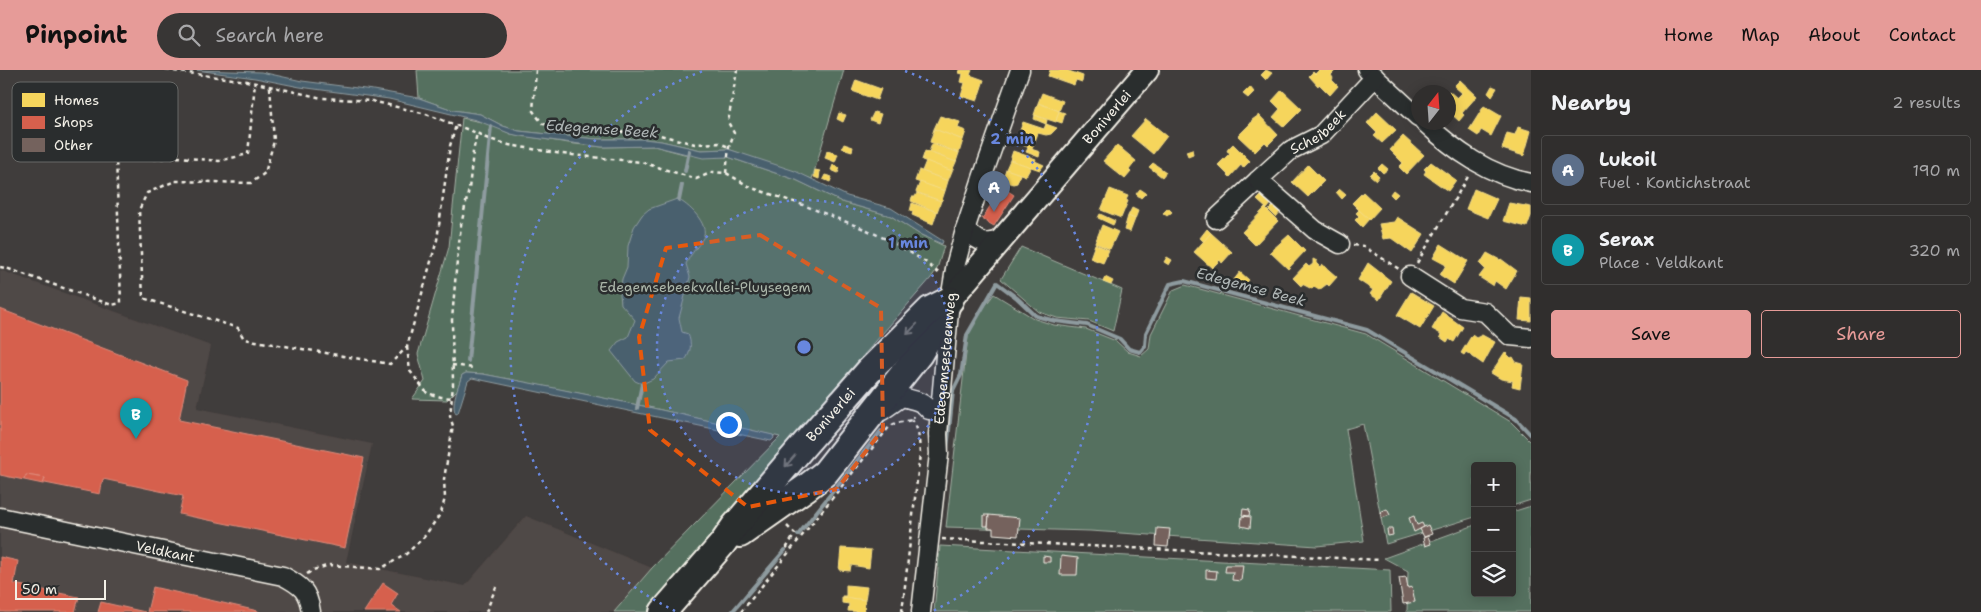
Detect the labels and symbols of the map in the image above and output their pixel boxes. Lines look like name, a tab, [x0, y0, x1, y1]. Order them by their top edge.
legend	[12, 82, 178, 162]
north arrow	[1411, 85, 1456, 130]
street label: Boniverlei	[1078, 86, 1135, 148]
text: Homes	[54, 91, 99, 109]
street label: Scheibeek	[1287, 105, 1350, 158]
text: Shops	[54, 113, 93, 131]
water label: Edegemse Beek	[545, 115, 659, 143]
text: 2 min	[990, 129, 1034, 149]
text: Other	[54, 136, 93, 154]
pin: A	[978, 171, 1010, 212]
text: 1 min	[888, 233, 928, 253]
water label: Edegemse Beek	[1194, 263, 1308, 311]
park label: Edegemsebeekvallei-Pluysegem	[599, 278, 811, 296]
street label: Edegemsesteenweg	[930, 291, 960, 425]
one-way arrow	[906, 322, 918, 335]
centre of rings	[795, 338, 813, 356]
street label: Boniverlei	[802, 384, 859, 445]
pin: B	[120, 398, 152, 439]
your location	[716, 412, 742, 438]
one-way arrow	[784, 454, 796, 467]
street label: Veldkant	[134, 537, 197, 566]
scale bar	[15, 577, 106, 600]

